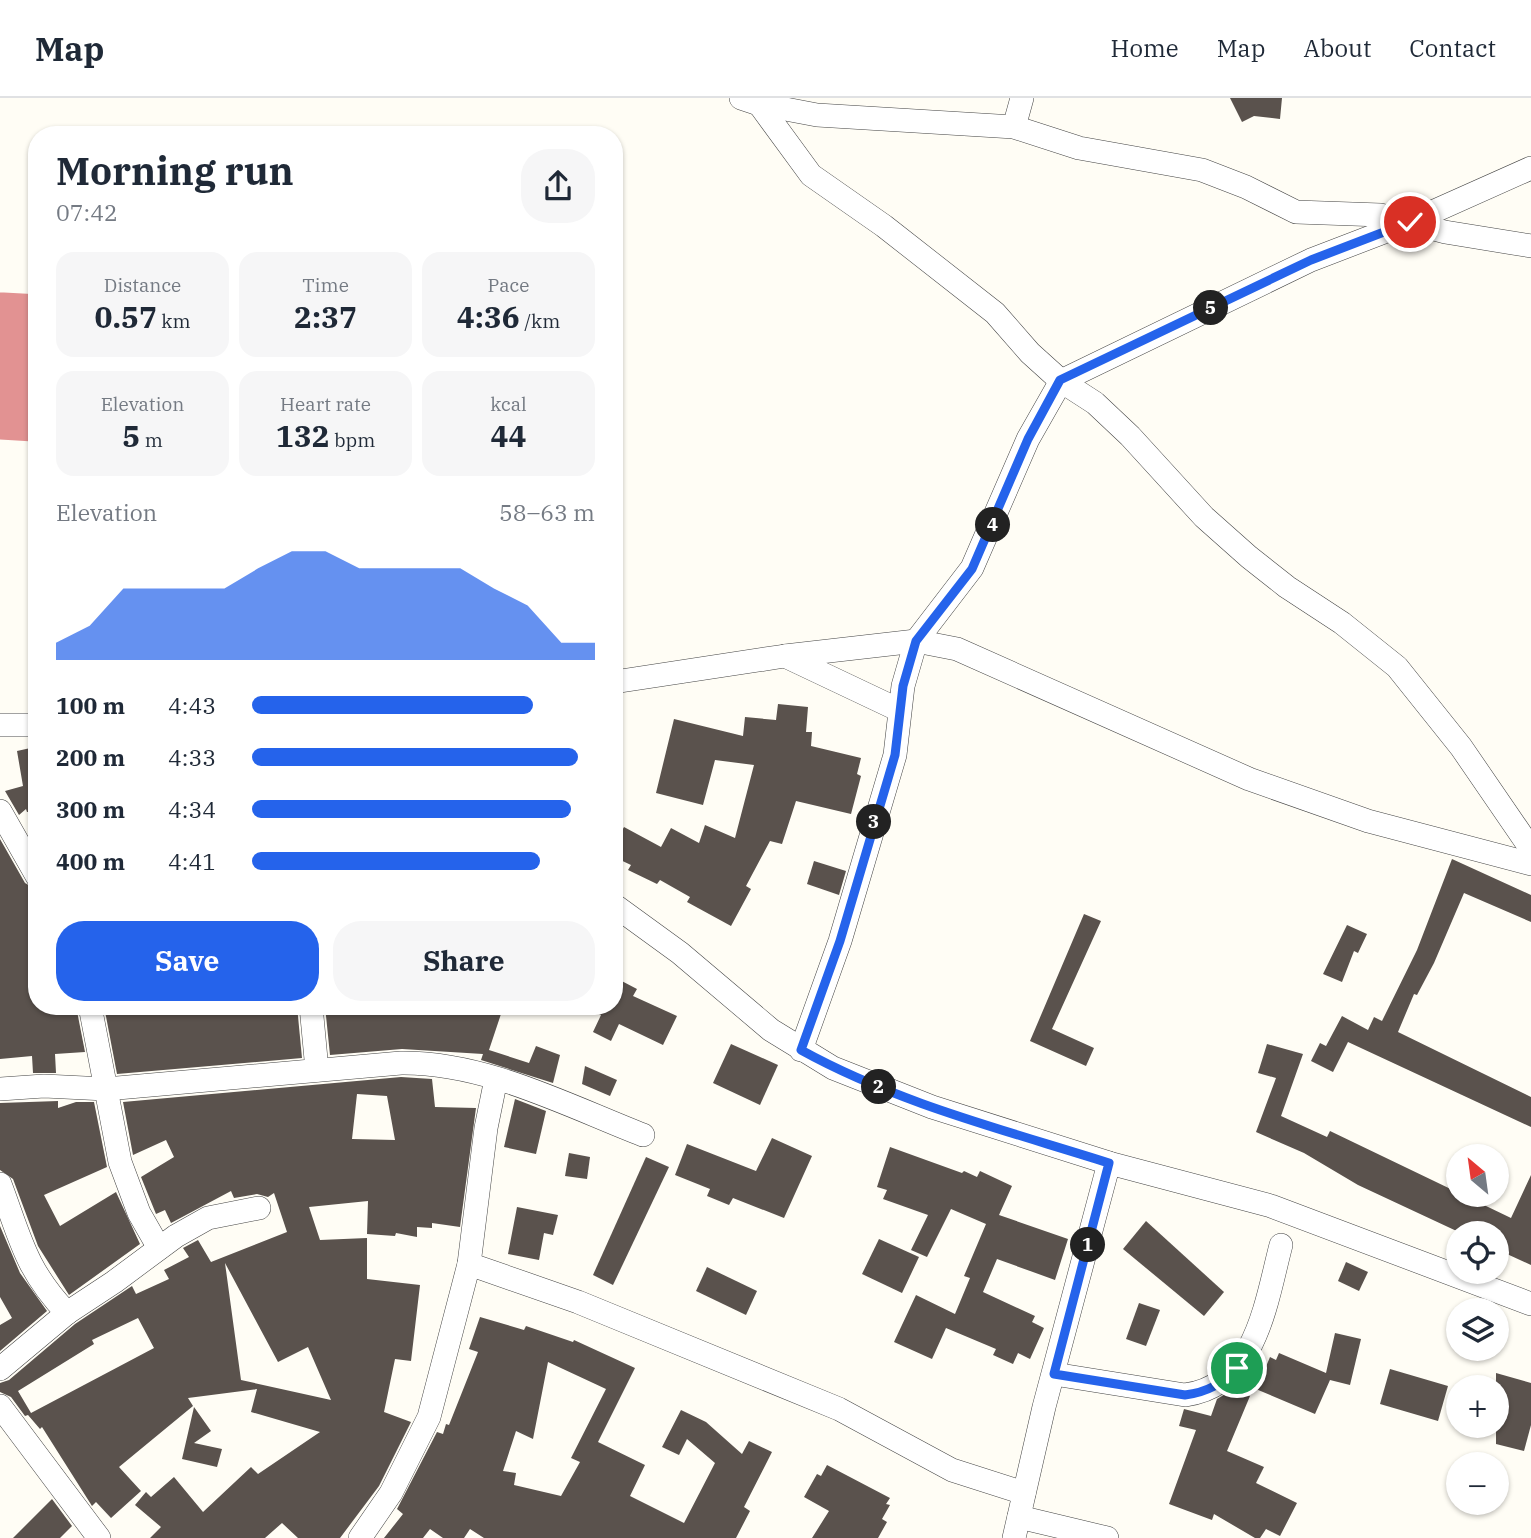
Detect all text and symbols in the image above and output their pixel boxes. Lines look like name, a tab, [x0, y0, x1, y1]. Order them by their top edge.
text: Map	[35, 27, 104, 70]
text: Home	[1111, 32, 1179, 64]
text: Map	[1217, 32, 1265, 64]
text: About	[1303, 32, 1371, 64]
text: Contact	[1409, 32, 1496, 64]
text: Morning run	[56, 146, 294, 195]
button: share	[521, 149, 595, 223]
pin	[1380, 192, 1440, 252]
text: 07:42	[56, 197, 118, 227]
icon: check	[1391, 203, 1429, 241]
text: Distance	[104, 273, 181, 297]
text: Time	[302, 273, 349, 297]
text: Pace	[488, 273, 529, 297]
pin: 5	[1194, 290, 1228, 326]
text: 5	[1205, 295, 1216, 319]
text: 0.57	[94, 297, 157, 336]
text: 2:37	[294, 297, 357, 336]
text: 4:36	[457, 297, 520, 336]
text: km	[157, 309, 191, 333]
text: /km	[520, 309, 560, 333]
text: Elevation	[101, 392, 184, 416]
text: Heart rate	[280, 392, 371, 416]
text: kcal	[490, 392, 527, 416]
text: 5	[122, 416, 140, 455]
text: 132	[276, 416, 330, 455]
text: 44	[491, 416, 527, 455]
text: m	[140, 428, 163, 452]
text: bpm	[330, 428, 375, 452]
text: Elevation	[56, 497, 157, 527]
text: 58–63 m	[499, 497, 595, 527]
pin: 4	[976, 508, 1010, 542]
text: 4	[987, 512, 998, 536]
text: 100 m	[56, 690, 125, 720]
text: 4:43	[168, 690, 216, 720]
text: 200 m	[56, 742, 125, 772]
text: 4:33	[168, 742, 216, 772]
text: 300 m	[56, 794, 125, 824]
text: 4:34	[168, 794, 216, 824]
pin: 3	[856, 804, 892, 840]
text: 3	[868, 809, 879, 833]
text: 400 m	[56, 846, 125, 876]
text: 4:41	[168, 846, 216, 876]
button: Save	[56, 921, 319, 1001]
button: Share	[333, 921, 595, 1001]
pin: 2	[862, 1070, 896, 1104]
text: 2	[873, 1074, 884, 1098]
north arrow	[1446, 1144, 1508, 1208]
map controls	[1446, 1144, 1509, 1515]
button: locate	[1446, 1221, 1509, 1284]
pin: 1	[1070, 1228, 1106, 1262]
text: 1	[1082, 1232, 1093, 1256]
button: layers	[1446, 1298, 1509, 1361]
pin	[1207, 1338, 1267, 1398]
icon: arrive	[1218, 1349, 1256, 1387]
button: +	[1446, 1375, 1509, 1438]
button: −	[1446, 1452, 1509, 1515]

